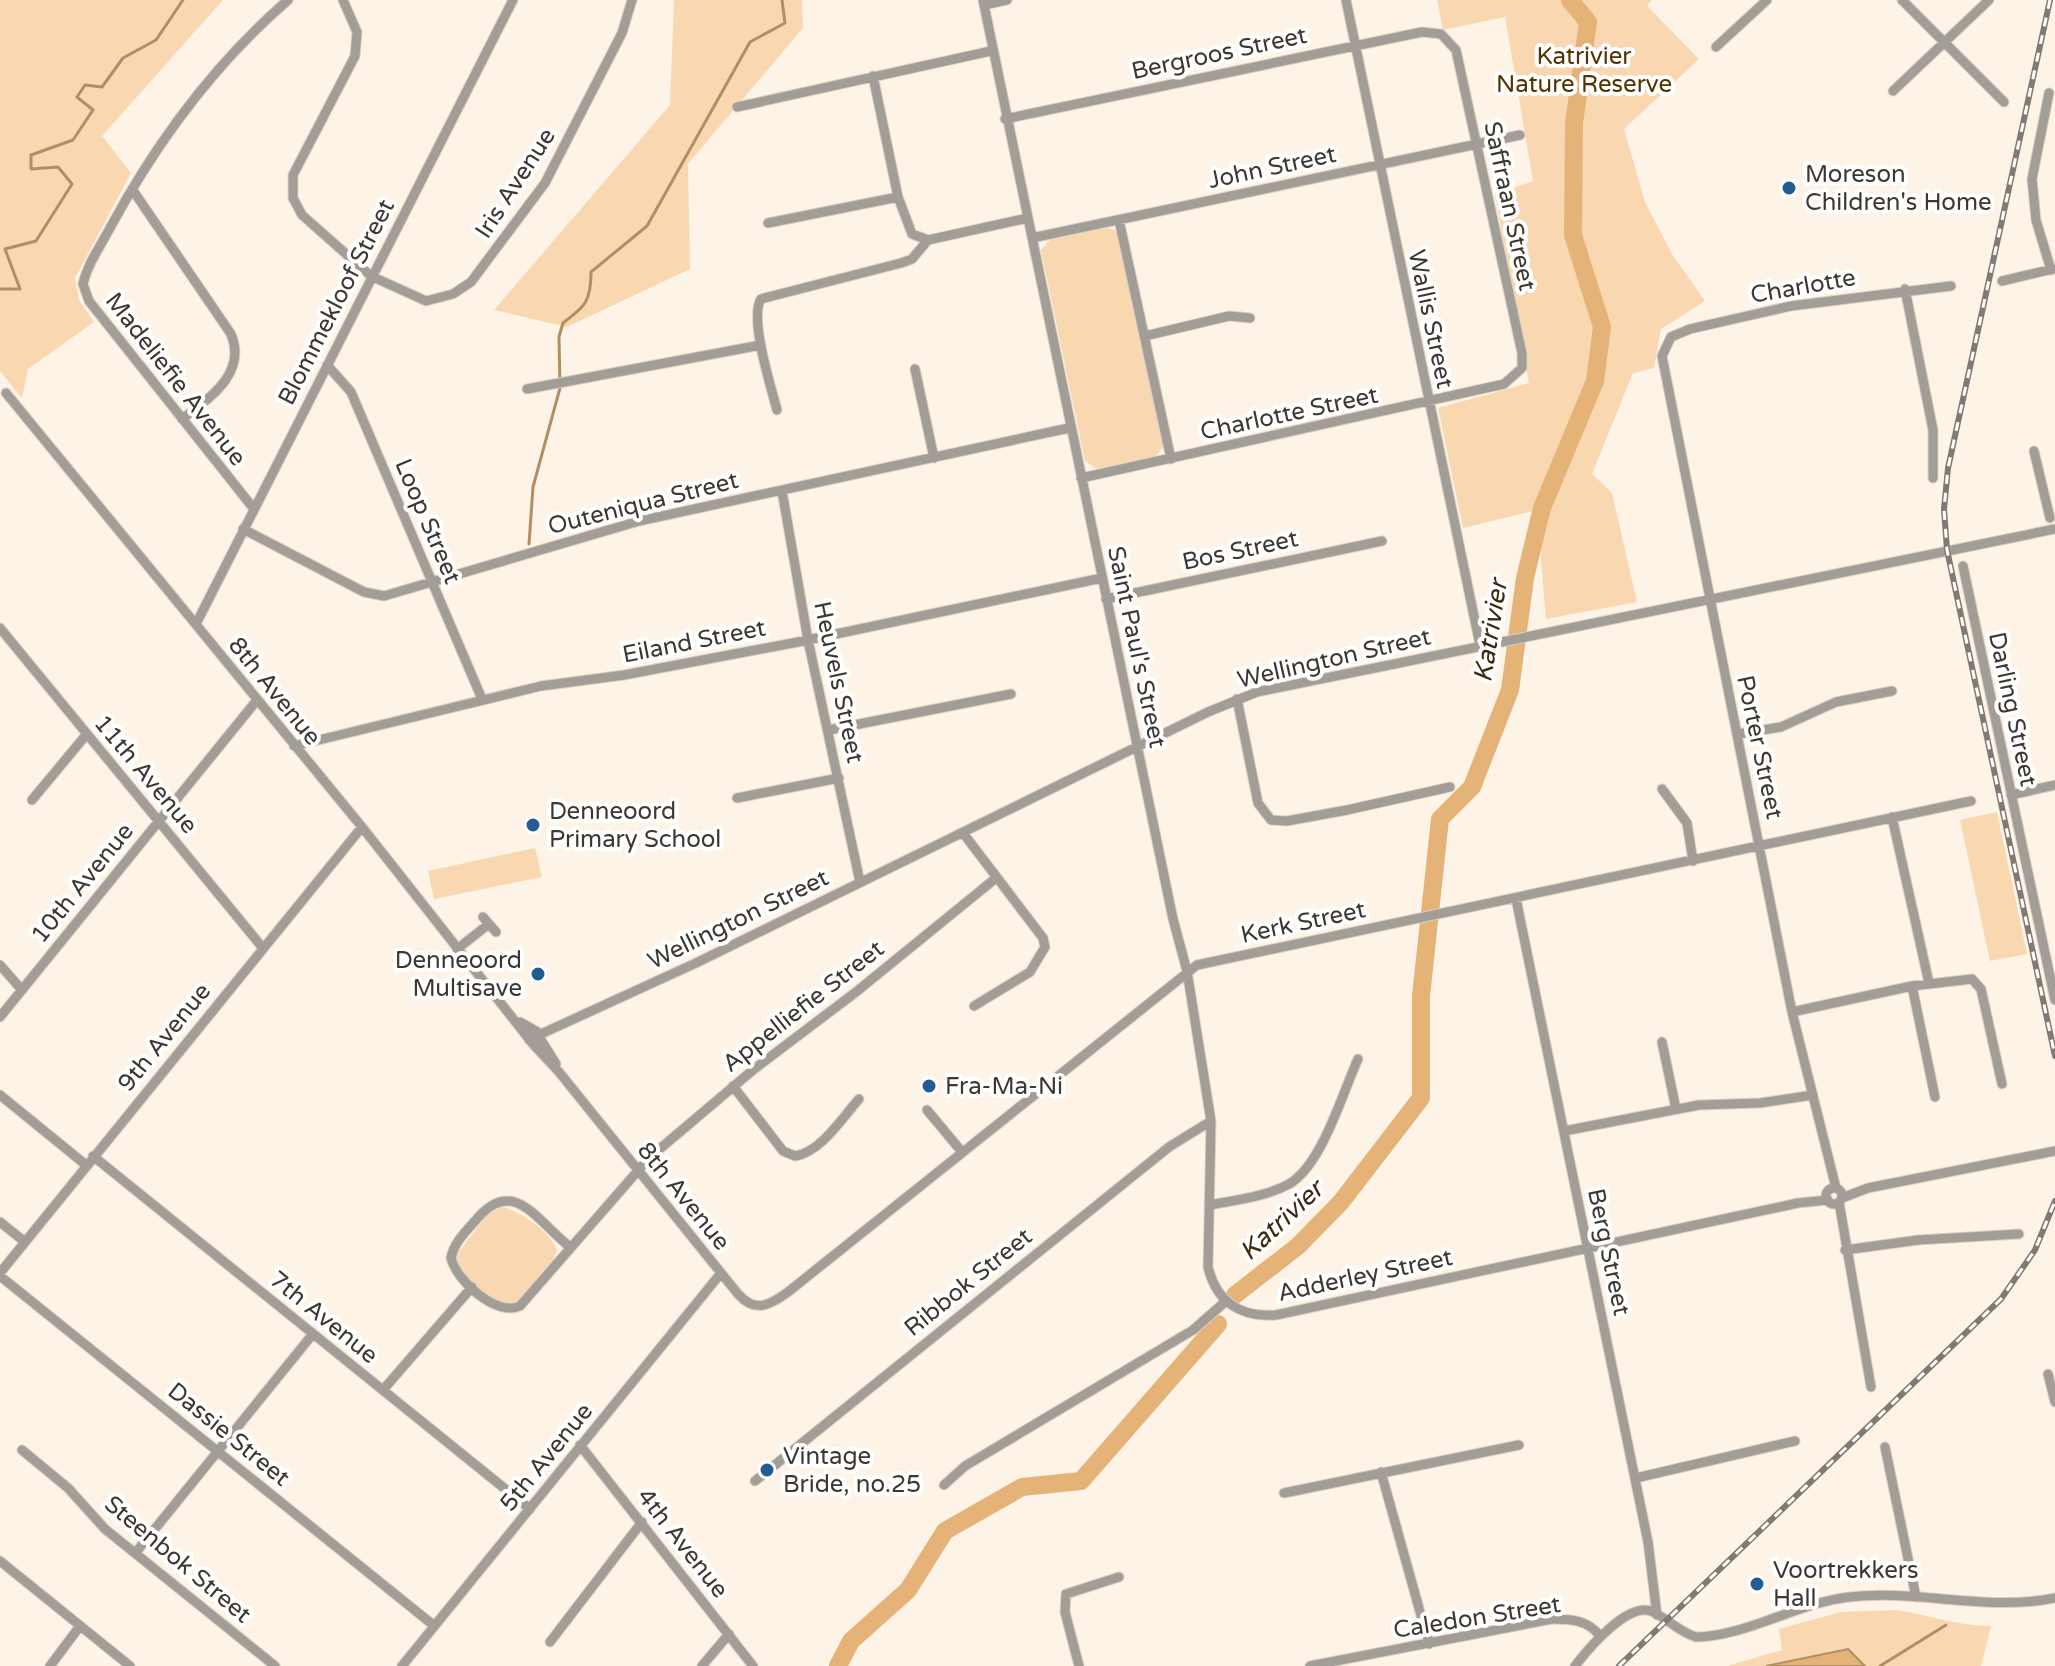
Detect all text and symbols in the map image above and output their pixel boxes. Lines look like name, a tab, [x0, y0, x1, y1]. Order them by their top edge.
street label: Bergroos Street	[1129, 21, 1309, 86]
park label: Katrivier Nature Reserve	[1496, 42, 1672, 99]
street label: Saffraan Street	[1477, 119, 1542, 293]
street label: Iris Avenue	[469, 123, 562, 244]
street label: John Street	[1206, 140, 1339, 195]
place label: Moreson Children's Home	[1805, 160, 1992, 217]
marker: Moreson Children's Home	[1780, 179, 1798, 197]
street label: Blommekloof Street	[272, 195, 401, 410]
street label: Wallis Street	[1402, 247, 1459, 391]
street label: Charlotte	[1748, 263, 1858, 310]
street label: Madeliefie Avenue	[99, 287, 252, 472]
street label: Charlotte Street	[1198, 380, 1381, 446]
street label: Loop Street	[388, 454, 467, 588]
street label: Outeniqua Street	[545, 466, 741, 541]
street label: Bos Street	[1180, 524, 1301, 577]
street label: Saint Paul's Street	[1101, 544, 1172, 750]
water label: Katrivier	[1467, 575, 1514, 684]
street label: Heuvels Street	[807, 599, 870, 766]
street label: Eiland Street	[620, 613, 768, 670]
street label: Wellington Street	[1235, 622, 1434, 695]
street label: Darling Street	[1982, 629, 2043, 789]
street label: 8th Avenue	[222, 631, 327, 751]
street label: Porter Street	[1730, 673, 1789, 822]
street label: 11th Avenue	[88, 709, 204, 840]
place label: Denneoord Primary School	[549, 797, 721, 854]
marker: Denneoord Primary School	[524, 816, 542, 834]
street label: 10th Avenue	[25, 817, 140, 949]
street label: Wellington Street	[643, 863, 833, 976]
street label: Kerk Street	[1238, 895, 1368, 950]
street label: Appelliefie Street	[717, 934, 890, 1078]
place label: Denneoord Multisave	[395, 946, 522, 1003]
marker: Denneoord Multisave	[529, 965, 547, 983]
street label: 9th Avenue	[112, 977, 217, 1097]
place label: Fra-Ma-Ni	[945, 1072, 1063, 1101]
marker: Fra-Ma-Ni	[920, 1077, 938, 1095]
street label: 8th Avenue	[631, 1136, 736, 1256]
water label: Katrivier	[1233, 1172, 1332, 1267]
street label: Berg Street	[1581, 1186, 1636, 1318]
street label: Ribbok Street	[899, 1222, 1038, 1343]
street label: Adderley Street	[1275, 1243, 1455, 1308]
street label: 7th Avenue	[264, 1265, 384, 1370]
street label: Dassie Street	[162, 1376, 296, 1492]
street label: 5th Avenue	[494, 1397, 599, 1517]
place label: Vintage Bride, no.25	[783, 1442, 921, 1499]
marker: Vintage Bride, no.25	[758, 1461, 776, 1479]
street label: 4th Avenue	[631, 1483, 734, 1604]
street label: Steenbok Street	[98, 1490, 257, 1629]
place label: Voortrekkers Hall	[1773, 1556, 1919, 1613]
marker: Voortrekkers Hall	[1748, 1575, 1766, 1593]
street label: Caledon Street	[1391, 1590, 1563, 1645]

